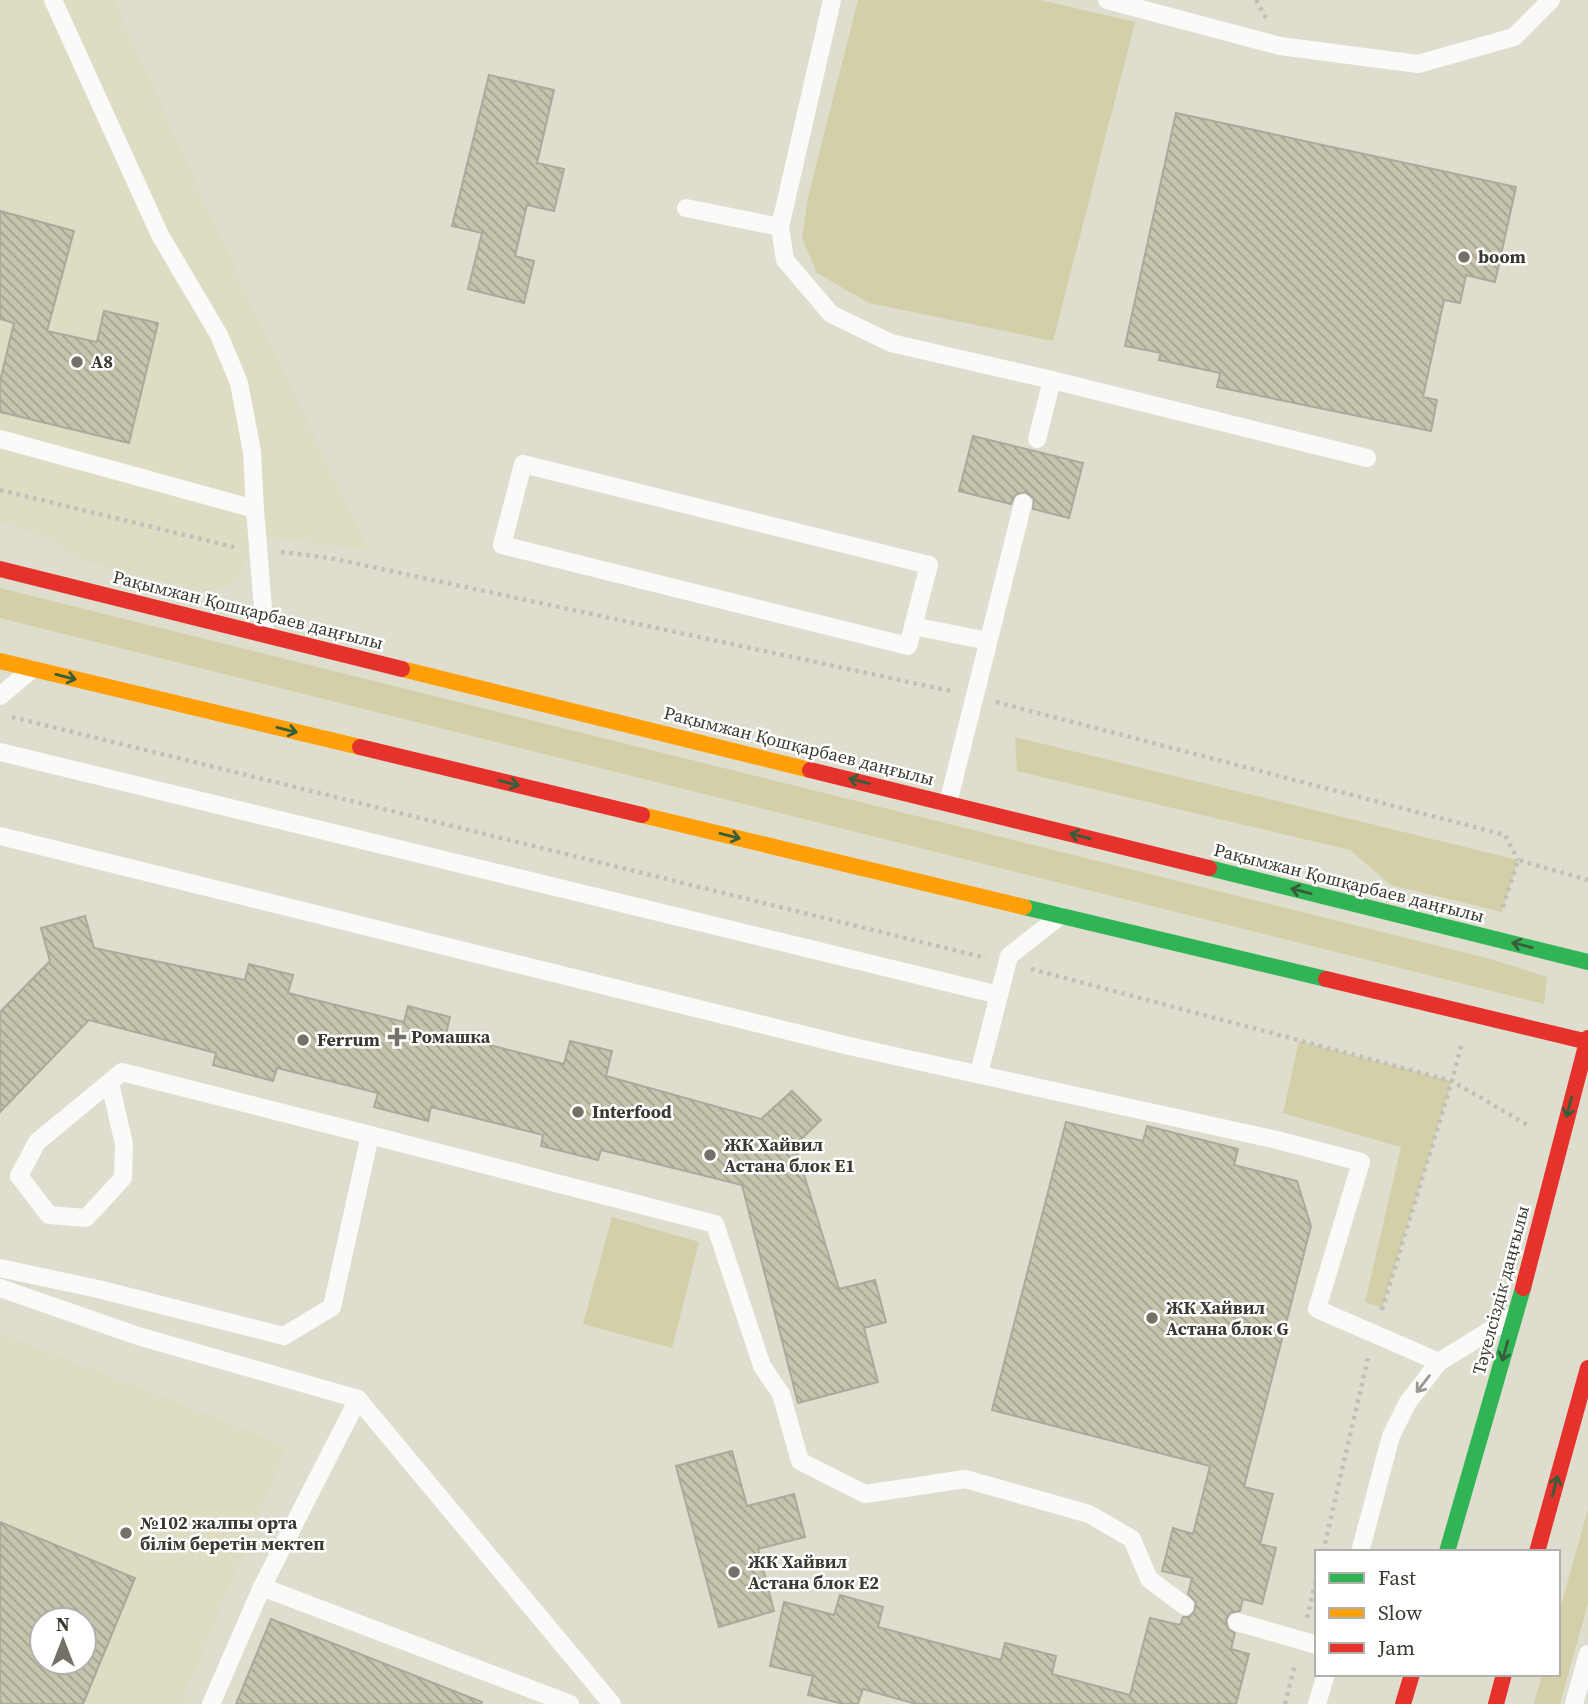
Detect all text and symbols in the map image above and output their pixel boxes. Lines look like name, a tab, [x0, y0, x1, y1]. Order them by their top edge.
place label: boom	[1478, 244, 1526, 269]
marker: boom	[1456, 249, 1472, 265]
place label: А8	[91, 349, 113, 374]
marker: А8	[69, 354, 85, 370]
street label: Рақымжан Қошқарбаев даңғылы	[110, 564, 386, 655]
one-way arrow	[54, 671, 77, 684]
street label: Рақымжан Қошқарбаев даңғылы	[661, 700, 937, 791]
one-way arrow	[276, 724, 298, 737]
one-way arrow	[848, 774, 871, 787]
one-way arrow	[497, 777, 520, 790]
one-way arrow	[1069, 829, 1092, 842]
one-way arrow	[718, 830, 741, 844]
street label: Рақымжан Қошқарбаев даңғылы	[1211, 837, 1487, 928]
one-way arrow	[1290, 884, 1313, 897]
one-way arrow	[1511, 938, 1534, 952]
place label: Ромашка	[411, 1024, 491, 1049]
place label: Ferrum	[317, 1027, 380, 1052]
marker: Ромашка	[389, 1029, 405, 1045]
marker: Ferrum	[295, 1032, 311, 1048]
one-way arrow	[1562, 1096, 1575, 1118]
place label: Interfood	[592, 1099, 672, 1124]
marker: Interfood	[570, 1104, 586, 1120]
place label: ЖК Хайвил Астана блок E1	[724, 1132, 855, 1178]
marker: ЖК Хайвил Астана блок E1	[702, 1147, 718, 1163]
street label: Тәуелсіздік даңғылы	[1466, 1202, 1535, 1377]
place label: ЖК Хайвил Астана блок G	[1166, 1295, 1289, 1341]
marker: ЖК Хайвил Астана блок G	[1144, 1310, 1160, 1326]
one-way arrow	[1497, 1340, 1510, 1362]
one-way arrow	[1415, 1374, 1430, 1392]
one-way arrow	[1550, 1475, 1563, 1497]
place label: №102 жалпы орта білім беретін мектеп	[140, 1510, 325, 1556]
marker: №102 жалпы орта білім беретін мектеп	[118, 1525, 134, 1541]
place label: ЖК Хайвил Астана блок E2	[748, 1549, 879, 1595]
legend	[1315, 1550, 1560, 1676]
text: Fast	[1378, 1563, 1416, 1592]
marker: ЖК Хайвил Астана блок E2	[726, 1564, 742, 1580]
text: Slow	[1378, 1598, 1422, 1627]
north arrow	[28, 1606, 98, 1676]
text: N	[56, 1611, 70, 1637]
text: Jam	[1377, 1633, 1415, 1662]

